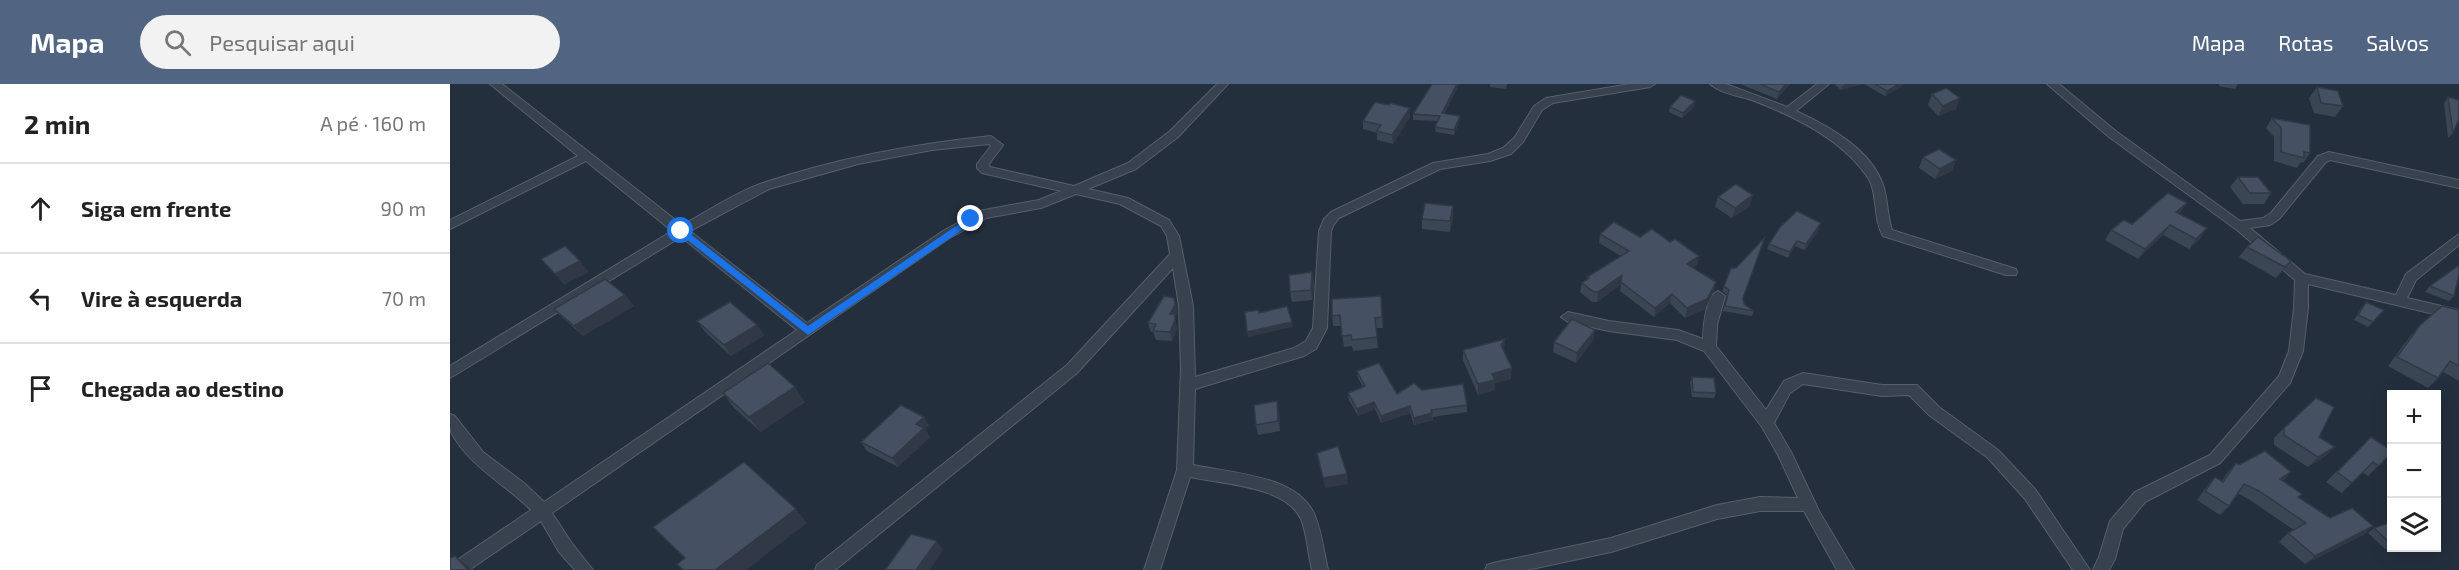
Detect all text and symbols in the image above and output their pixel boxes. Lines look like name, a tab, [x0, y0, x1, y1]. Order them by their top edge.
search box	[140, 15, 560, 69]
text: Mapa	[30, 25, 104, 59]
icon: search	[161, 26, 194, 59]
text: Pesquisar aqui	[209, 29, 355, 55]
text: Mapa	[2192, 30, 2245, 55]
text: Rotas	[2278, 30, 2333, 55]
text: Salvos	[2366, 30, 2429, 55]
text: 2 min	[24, 108, 90, 139]
text: A pé · 160 m	[320, 111, 426, 135]
icon: ahead	[24, 192, 57, 225]
text: Siga em frente	[81, 195, 231, 221]
text: 90 m	[381, 196, 426, 220]
route end	[957, 205, 983, 231]
route start	[667, 217, 693, 243]
icon: left	[24, 282, 57, 315]
text: Vire à esquerda	[81, 285, 242, 311]
text: 70 m	[382, 286, 426, 310]
icon: arrive	[24, 372, 57, 405]
text: Chegada ao destino	[81, 375, 284, 401]
map controls	[2387, 390, 2441, 552]
button: +	[2387, 390, 2441, 444]
button: −	[2387, 444, 2441, 498]
button: layers	[2387, 498, 2441, 552]

